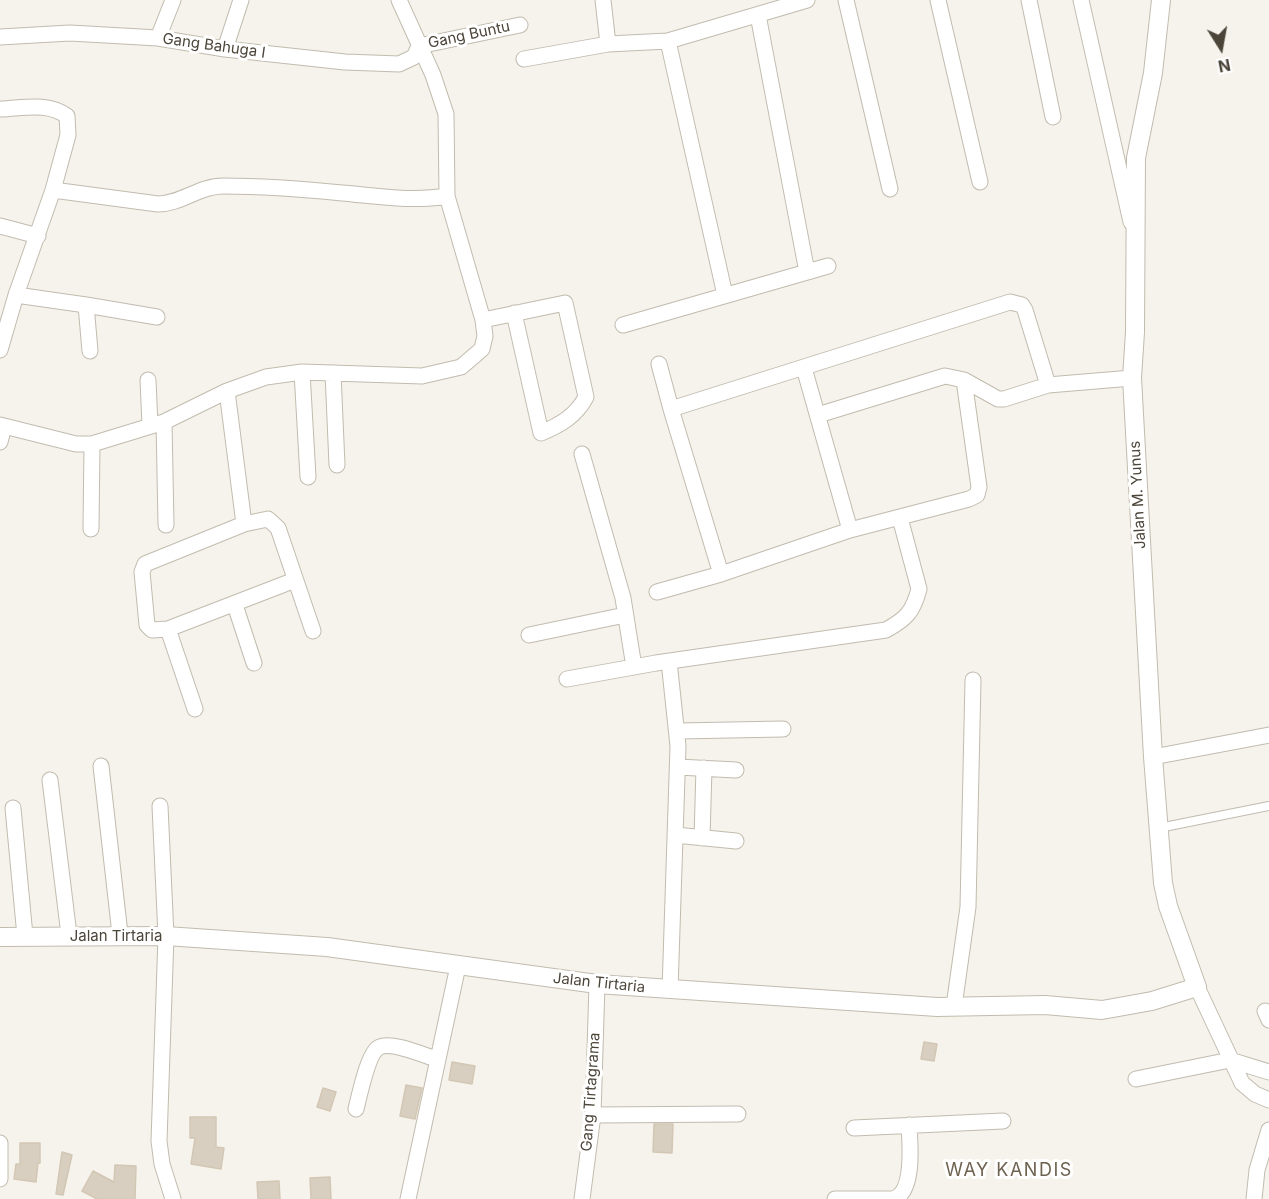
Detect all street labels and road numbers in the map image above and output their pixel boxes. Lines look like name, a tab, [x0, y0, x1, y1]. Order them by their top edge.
street label: Gang Buntu	[426, 18, 512, 52]
street label: Gang Bahuga I	[161, 30, 267, 62]
street label: Jalan M. Yunus	[1126, 440, 1150, 550]
street label: Jalan Tirtaria	[70, 927, 162, 945]
street label: Jalan Tirtaria	[552, 969, 646, 997]
street label: Gang Tirtagrama	[578, 1032, 604, 1152]

